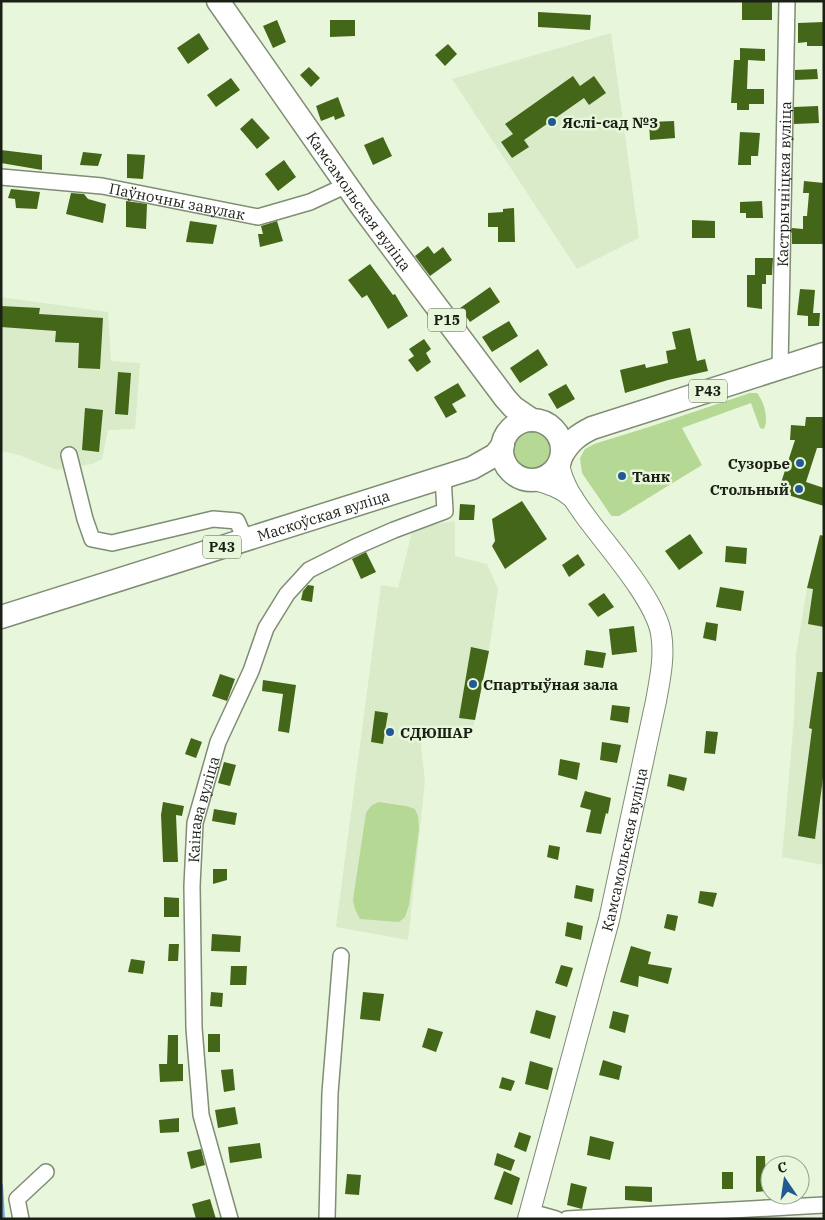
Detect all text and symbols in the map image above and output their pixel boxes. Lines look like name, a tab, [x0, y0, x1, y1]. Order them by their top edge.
street label: Кастрычніцкая вуліца	[772, 101, 795, 267]
place label: Яслі-сад №3	[562, 113, 658, 132]
marker: Яслі-сад №3	[546, 116, 558, 128]
street label: Камсамольская вуліца	[303, 128, 416, 274]
street label: Паўночны завулак	[107, 178, 247, 224]
road number: Р15	[428, 308, 466, 332]
road number: Р43	[689, 380, 727, 402]
place label: Сузорье	[728, 454, 790, 473]
marker: Сузорье	[794, 457, 806, 469]
place label: Танк	[632, 467, 670, 486]
marker: Танк	[616, 470, 628, 482]
place label: Стольный	[710, 480, 789, 499]
marker: Стольный	[793, 483, 805, 495]
street label: Маскоўская вуліца	[255, 485, 392, 545]
road number: Р43	[203, 536, 241, 558]
place label: Спартыўная зала	[483, 675, 619, 694]
marker: Спартыўная зала	[467, 678, 479, 690]
place label: СДЮШАР	[400, 723, 473, 742]
marker: СДЮШАР	[384, 726, 396, 738]
street label: Каінава вуліца	[184, 754, 223, 863]
street label: Камсамольская вуліца	[597, 766, 651, 933]
north arrow	[760, 1155, 810, 1205]
text: С	[776, 1158, 789, 1177]

